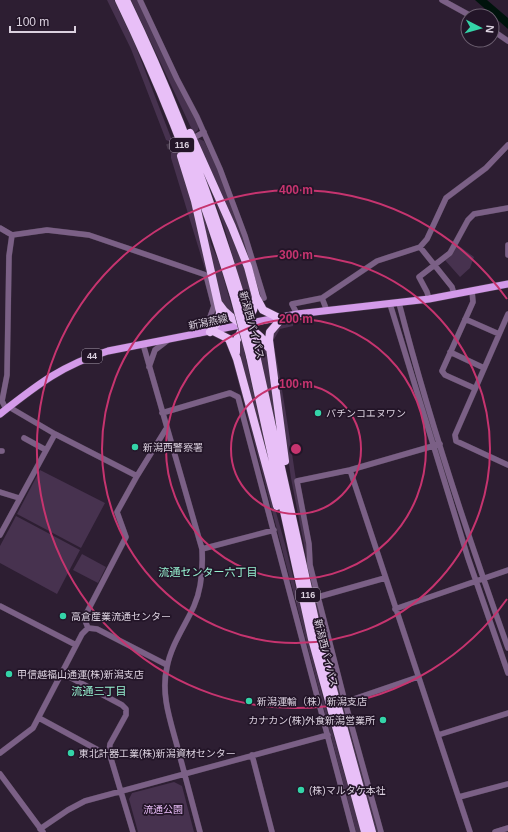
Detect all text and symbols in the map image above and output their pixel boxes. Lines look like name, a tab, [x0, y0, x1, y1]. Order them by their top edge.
scale bar	[10, 8, 75, 34]
north arrow	[460, 8, 500, 48]
text: 100 m	[16, 15, 49, 29]
text: N	[484, 24, 496, 34]
road number: 116	[170, 138, 194, 152]
text: 400 m	[279, 183, 313, 197]
text: 300 m	[279, 248, 313, 262]
street label: 新潟西バイパス	[238, 290, 266, 360]
street label: 新潟燕線	[187, 312, 229, 332]
text: 200 m	[279, 312, 313, 326]
road number: 44	[82, 349, 102, 363]
text: 100 m	[279, 377, 313, 391]
marker: パチンコエヌワン	[313, 408, 323, 418]
place label: パチンコエヌワン	[326, 408, 406, 419]
marker: 新潟西警察署	[130, 442, 140, 452]
place label: 新潟西警察署	[143, 442, 203, 453]
centre of rings	[289, 442, 303, 456]
district label: 流通センター六丁目	[159, 566, 258, 578]
road number: 116	[296, 588, 320, 602]
marker: 高倉産業流通センター	[58, 611, 68, 621]
place label: 高倉産業流通センター	[71, 611, 171, 622]
street label: 新潟西バイパス	[312, 618, 340, 688]
marker: 甲信越福山通運(株)新潟支店	[4, 669, 14, 679]
place label: 甲信越福山通運(株)新潟支店	[17, 669, 144, 680]
district label: 流通三丁目	[72, 685, 127, 697]
marker: 新潟運輸（株）新潟支店	[244, 696, 254, 706]
place label: 新潟運輸（株）新潟支店	[257, 696, 367, 707]
place label: カナカン(株)外食新潟営業所	[248, 715, 375, 726]
marker: カナカン(株)外食新潟営業所	[378, 715, 388, 725]
marker: 東北計器工業(株)新潟資材センター	[66, 748, 76, 758]
place label: 東北計器工業(株)新潟資材センター	[79, 748, 236, 759]
marker: (株)マルタケ本社	[296, 785, 306, 795]
place label: (株)マルタケ本社	[309, 785, 386, 796]
park label: 流通公園	[143, 804, 183, 815]

